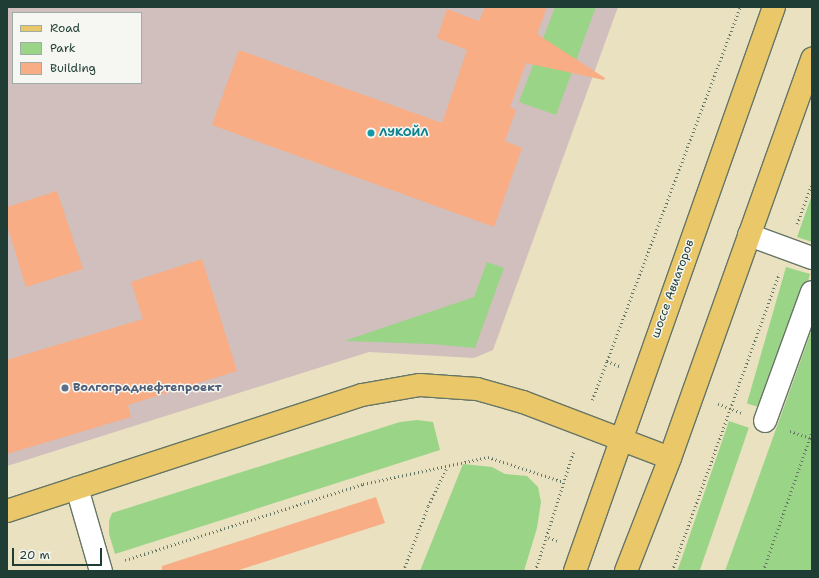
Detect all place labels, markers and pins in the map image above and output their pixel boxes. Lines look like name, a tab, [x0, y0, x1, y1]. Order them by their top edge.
place label: ЛУКОЙЛ	[379, 126, 429, 140]
marker: ЛУКОЙЛ	[366, 128, 376, 138]
place label: Волгограднефтепроект	[73, 381, 222, 395]
marker: Волгограднефтепроект	[60, 383, 70, 393]

